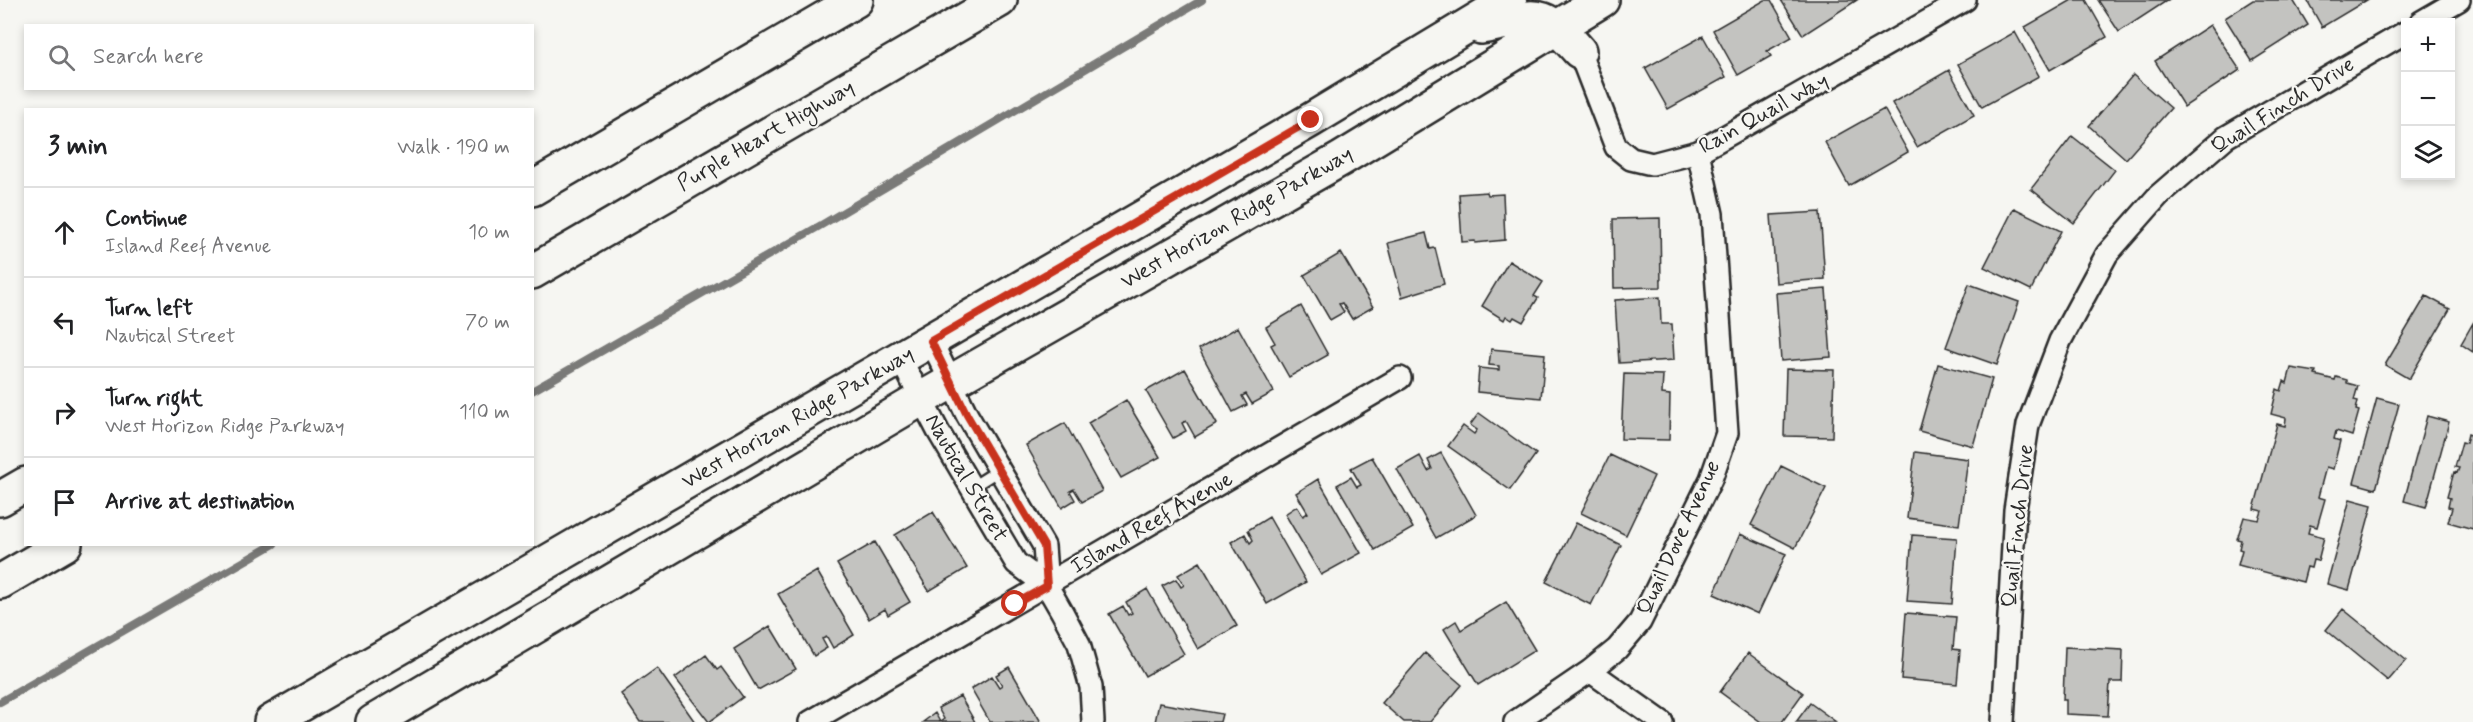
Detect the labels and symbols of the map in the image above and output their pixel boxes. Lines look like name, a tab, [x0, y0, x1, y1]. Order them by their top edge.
street label: Quail Finch Drive	[2206, 51, 2360, 161]
street label: Rain Quail Way	[1694, 67, 1834, 161]
street label: Purple Heart Highway	[672, 74, 861, 201]
route end	[1297, 106, 1323, 132]
street label: West Horizon Ridge Parkway	[1116, 140, 1359, 297]
street label: West Horizon Ridge Parkway	[677, 340, 920, 497]
street label: Nautical Street	[918, 409, 1014, 547]
street label: Quail Finch Drive	[1996, 443, 2040, 609]
street label: Quail Dove Avenue	[1631, 456, 1727, 620]
street label: Island Reef Avenue	[1066, 465, 1238, 581]
route start	[1001, 590, 1027, 616]

